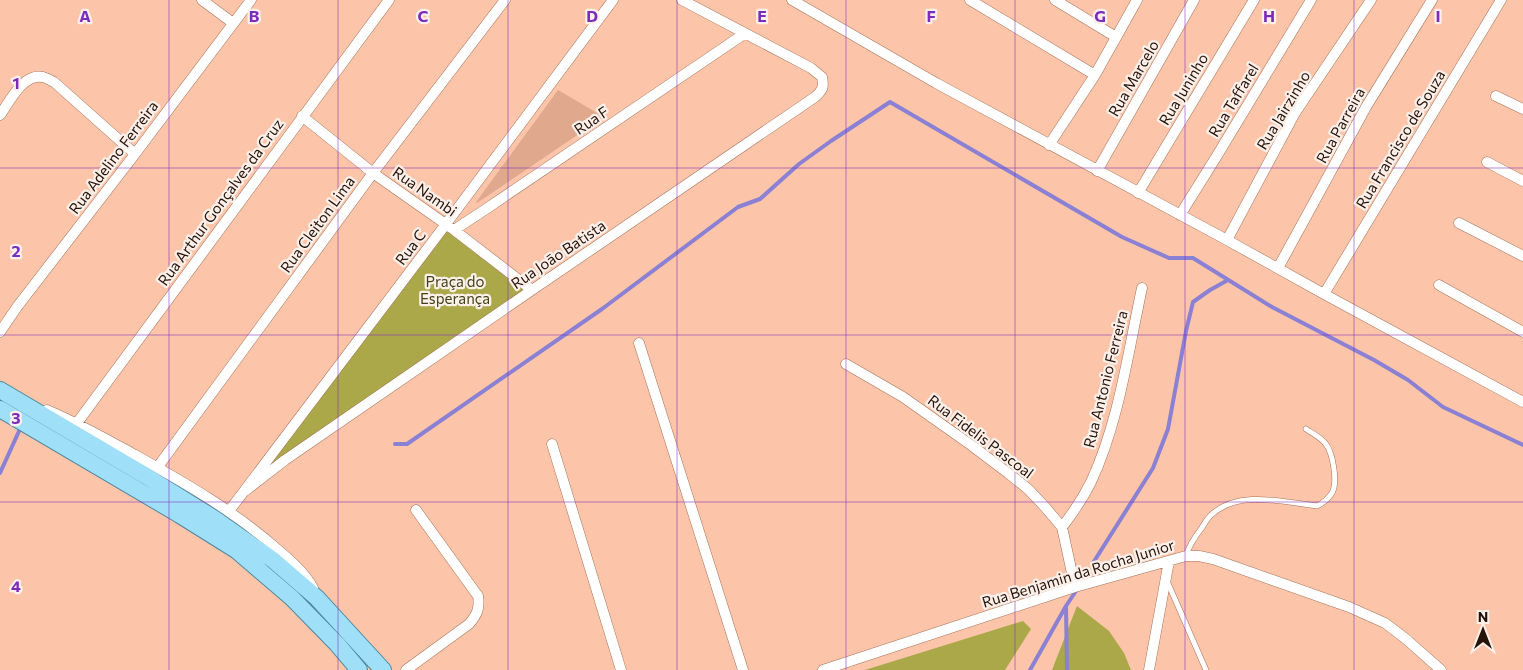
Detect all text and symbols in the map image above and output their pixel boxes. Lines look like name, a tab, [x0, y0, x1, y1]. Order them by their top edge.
text: A	[79, 6, 91, 25]
text: B	[249, 6, 260, 25]
text: C	[418, 6, 429, 25]
text: D	[586, 6, 598, 25]
text: E	[757, 6, 767, 25]
text: F	[926, 6, 936, 25]
text: G	[1094, 6, 1106, 25]
text: H	[1263, 6, 1275, 25]
text: I	[1435, 6, 1441, 25]
street label: Rua Marcelo	[1104, 37, 1162, 119]
street label: Rua Juninho	[1155, 50, 1211, 128]
street label: Rua Taffarel	[1204, 60, 1262, 140]
street label: Rua Jairzinho	[1252, 67, 1314, 153]
street label: Rua Francisco de Souza	[1352, 67, 1448, 211]
text: 1	[12, 73, 20, 92]
street label: Rua Parreira	[1312, 84, 1368, 166]
street label: Rua Adelino Ferreira	[65, 97, 161, 217]
street label: Rua F	[570, 102, 612, 138]
street label: Rua Arthur Gonçalves da Cruz	[153, 115, 287, 289]
street label: Rua Nambi	[390, 162, 460, 220]
street label: Rua Cleiton Lima	[276, 172, 358, 276]
street label: Rua Joāo Batista	[507, 216, 609, 292]
street label: Rua C	[391, 226, 429, 268]
text: 2	[11, 241, 21, 260]
park label: Praça do Esperança	[420, 272, 490, 307]
street label: Rua Antonio Ferreira	[1079, 309, 1131, 449]
street label: Rua Fidelis Pascoal	[925, 390, 1037, 482]
text: 3	[11, 408, 21, 427]
street label: Rua Benjamin da Rocha Junior	[980, 535, 1176, 611]
text: 4	[11, 576, 21, 595]
north arrow	[1458, 605, 1508, 655]
text: N	[1478, 608, 1488, 625]

